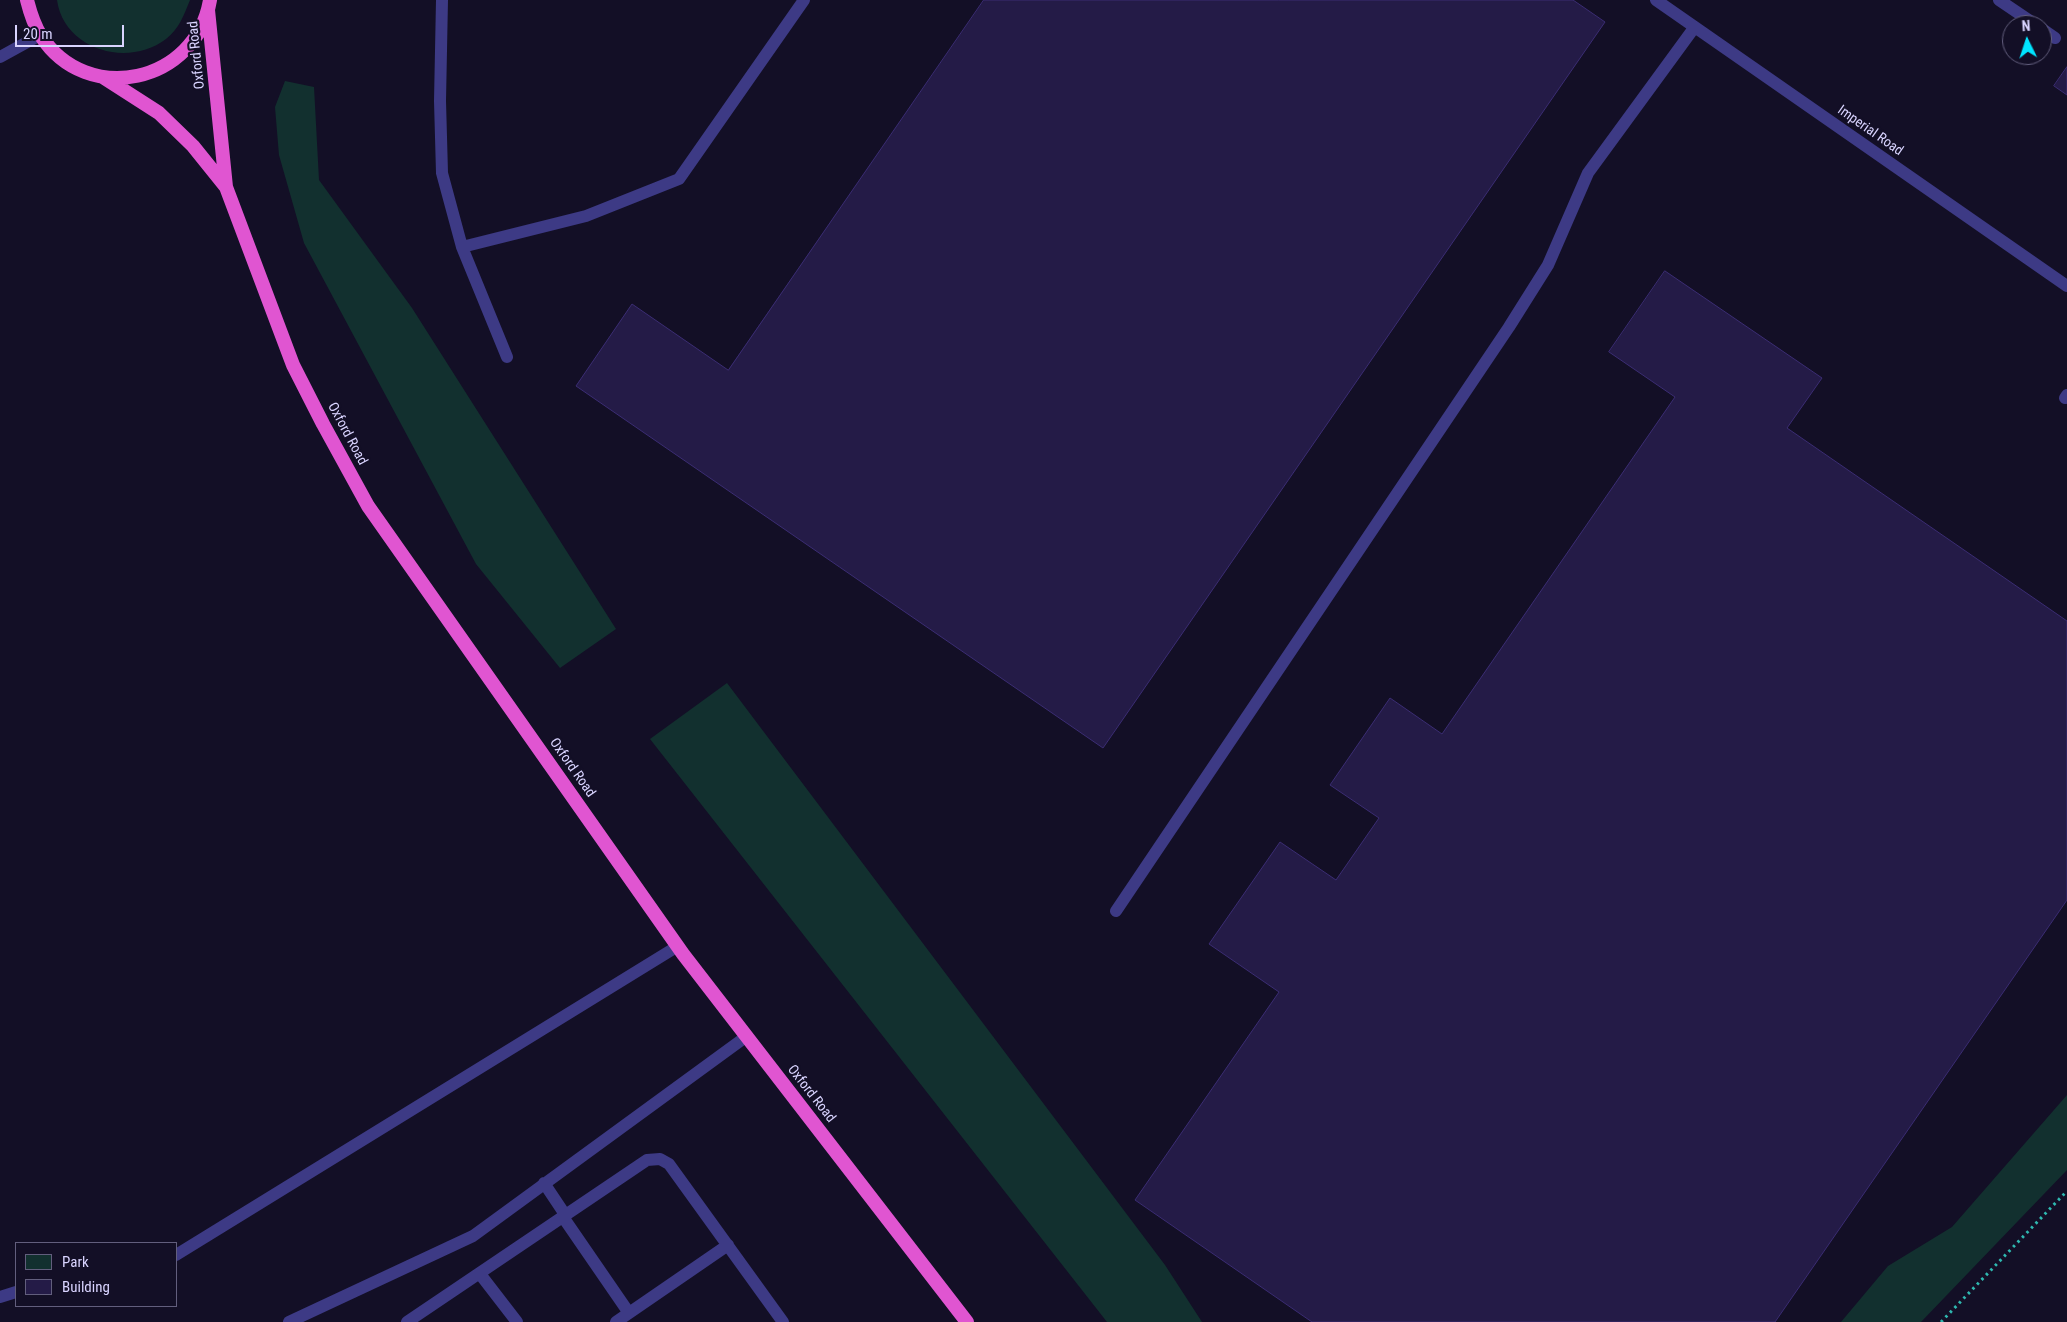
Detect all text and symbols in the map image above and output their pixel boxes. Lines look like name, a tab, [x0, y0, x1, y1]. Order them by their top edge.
scale bar	[18, 15, 126, 47]
north arrow	[2002, 15, 2052, 65]
text: N	[2021, 18, 2031, 34]
street label: Oxford Road	[185, 20, 209, 90]
text: 20 m	[23, 25, 53, 43]
street label: Imperial Road	[1834, 102, 1906, 160]
street label: Oxford Road	[324, 400, 370, 468]
street label: Oxford Road	[545, 735, 599, 801]
street label: Oxford Road	[783, 1062, 839, 1126]
legend	[15, 1242, 178, 1307]
text: Park	[62, 1253, 89, 1271]
text: Building	[62, 1278, 110, 1296]

